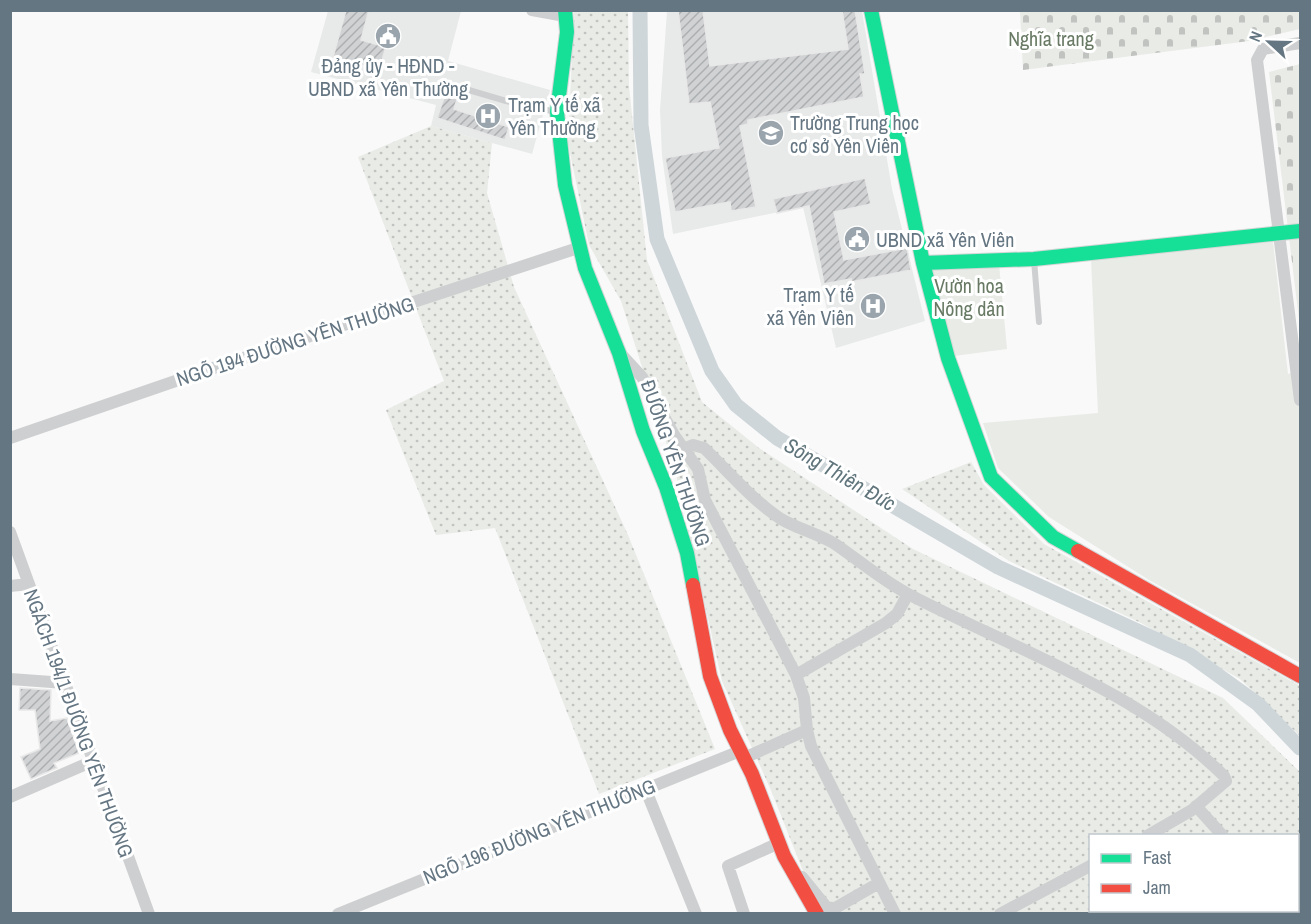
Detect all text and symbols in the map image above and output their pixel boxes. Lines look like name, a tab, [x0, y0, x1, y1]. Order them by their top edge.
north arrow	[1239, 12, 1299, 72]
public building icon: Đảng ủy - HĐND - UBND xã Yên Thường	[373, 21, 403, 51]
park label: Nghĩa trang	[1008, 25, 1094, 52]
text: N	[1243, 28, 1267, 45]
place label: Đảng ủy - HĐND - UBND xã Yên Thường	[308, 52, 468, 102]
place label: Trạm Y tế xã Yên Thường	[508, 91, 601, 141]
hospital icon: Trạm Y tế xã Yên Thường	[473, 101, 503, 131]
place label: Trường Trung học cơ sở Yên Viên	[790, 109, 919, 159]
school or university icon: Trường Trung học cơ sở Yên Viên	[756, 118, 786, 148]
public building icon: UBND xã Yên Viên	[842, 224, 872, 254]
place label: UBND xã Yên Viên	[876, 226, 1014, 253]
park label: Vườn hoa Nông dân	[933, 272, 1005, 322]
place label: Trạm Y tế xã Yên Viên	[767, 281, 854, 331]
street label: NGÕ 194 ĐƯỜNG YÊN THƯỜNG	[173, 290, 417, 392]
hospital icon: Trạm Y tế xã Yên Viên	[858, 291, 888, 321]
street label: ĐƯỜNG YÊN THƯỜNG	[635, 376, 717, 550]
water label: Sông Thiên Đức	[779, 430, 901, 518]
street label: NGÁCH 194/1 ĐƯỜNG YÊN THƯỜNG	[18, 585, 140, 861]
street label: NGÕ 196 ĐƯỜNG YÊN THƯỜNG	[419, 772, 659, 890]
legend	[1089, 834, 1299, 912]
text: Fast	[1143, 845, 1171, 870]
text: Jam	[1143, 875, 1171, 900]

